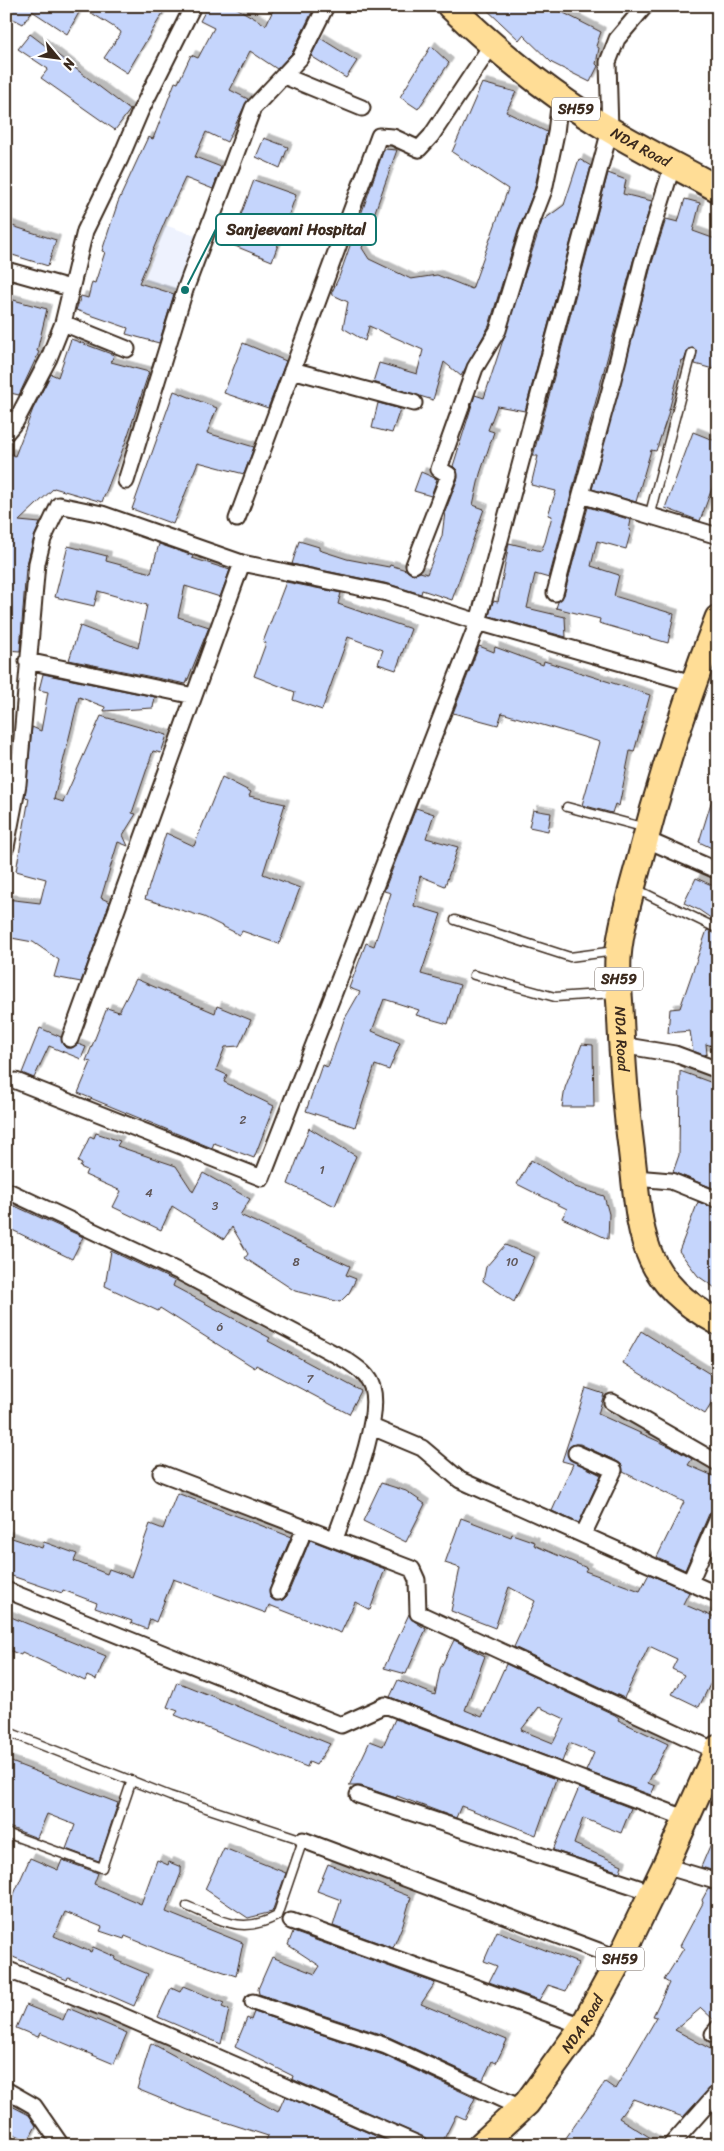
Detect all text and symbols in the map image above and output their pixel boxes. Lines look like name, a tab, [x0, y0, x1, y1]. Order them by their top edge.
north arrow	[32, 32, 82, 82]
text: N	[56, 53, 83, 75]
road number: SH59	[552, 98, 600, 120]
street label: NDA Road	[606, 120, 676, 175]
callout: Sanjeevani Hospital	[216, 214, 376, 245]
text: Sanjeevani Hospital	[225, 215, 367, 244]
road number: SH59	[595, 968, 643, 991]
street label: NDA Road	[607, 1006, 637, 1073]
house number: 2	[240, 1109, 247, 1131]
house number: 1	[319, 1159, 325, 1181]
house number: 4	[145, 1182, 153, 1204]
house number: 3	[212, 1195, 219, 1217]
house number: 8	[292, 1251, 300, 1273]
house number: 10	[506, 1251, 519, 1273]
house number: 6	[217, 1316, 224, 1338]
house number: 7	[307, 1368, 315, 1390]
road number: SH59	[596, 1948, 644, 1970]
street label: NDA Road	[554, 1989, 611, 2059]

